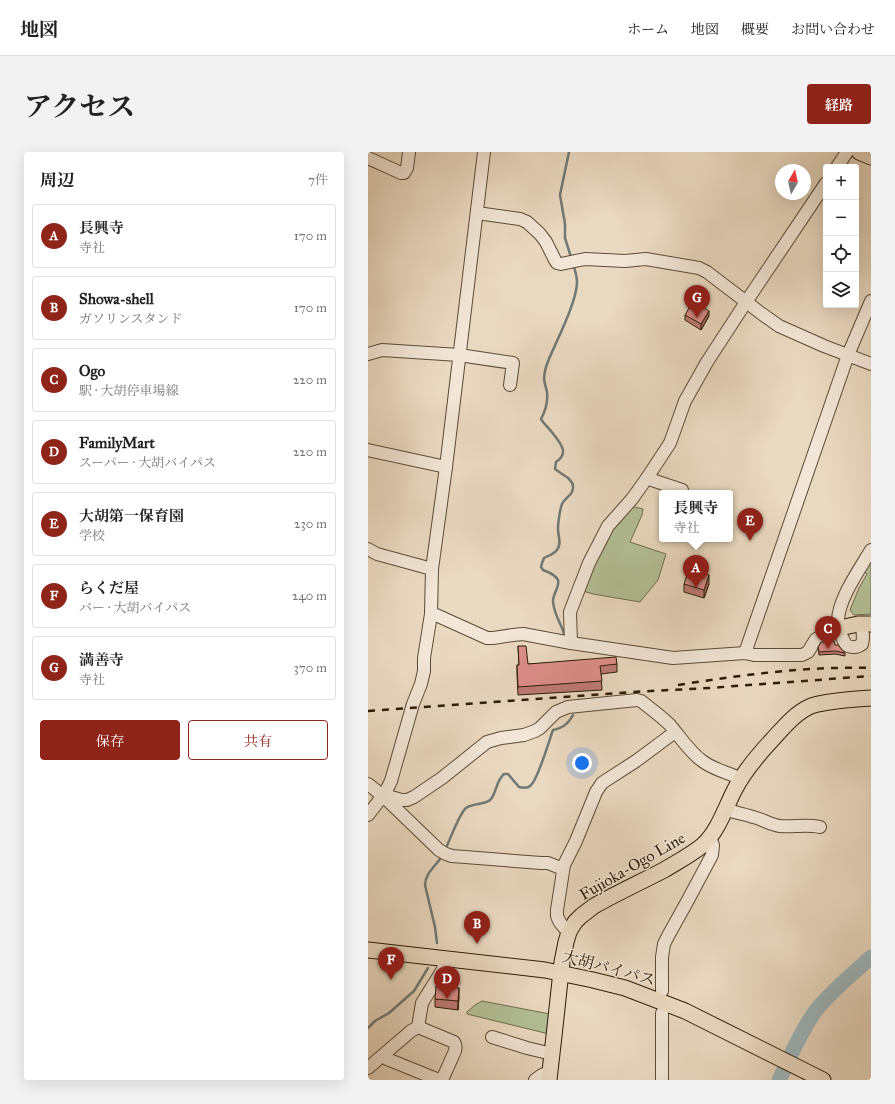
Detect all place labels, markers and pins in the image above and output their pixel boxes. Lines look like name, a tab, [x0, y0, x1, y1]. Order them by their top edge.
pin: G	[684, 285, 710, 318]
pin: E	[737, 508, 763, 541]
pin: A	[683, 555, 709, 588]
pin: C	[815, 616, 841, 649]
pin: B	[464, 911, 490, 944]
pin: F	[378, 947, 404, 980]
pin: D	[434, 966, 460, 999]

